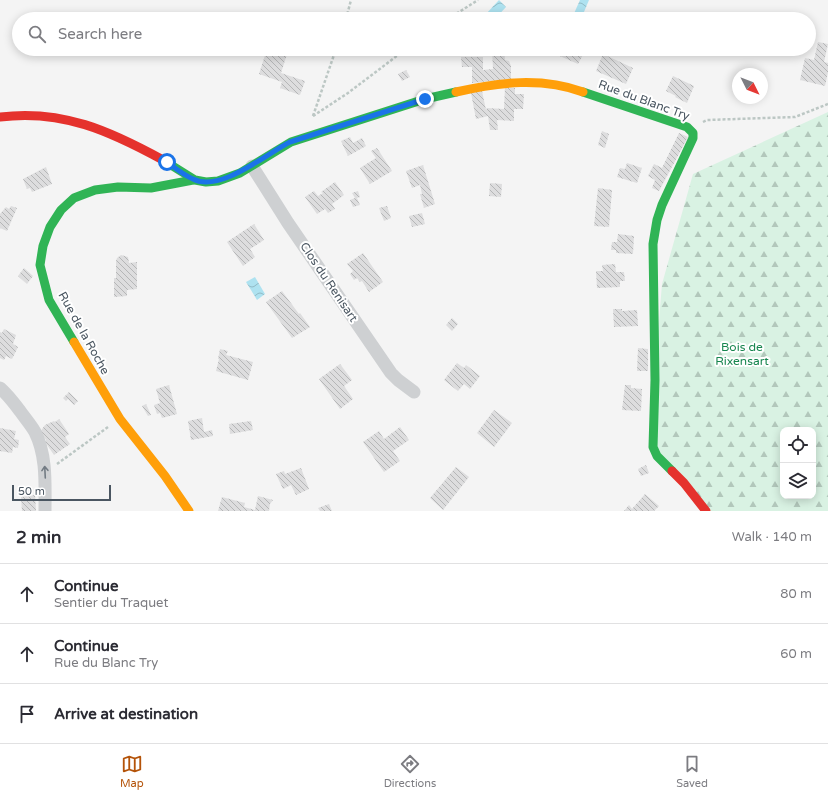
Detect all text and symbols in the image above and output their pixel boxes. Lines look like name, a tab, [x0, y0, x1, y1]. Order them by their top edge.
search box	[12, 12, 816, 56]
icon: search	[26, 23, 48, 45]
text: Search here	[58, 25, 142, 43]
north arrow	[732, 68, 768, 104]
street label: Rue du Blanc Try	[596, 77, 692, 123]
route end	[416, 90, 434, 108]
route start	[158, 153, 176, 171]
street label: Clos du Renisart	[297, 240, 361, 325]
street label: Rue de la Roche	[55, 289, 113, 377]
park label: Bois de Rixensart	[715, 340, 769, 368]
map controls	[780, 427, 816, 499]
button: locate	[780, 427, 816, 463]
button: layers	[780, 463, 816, 499]
one-way arrow	[41, 466, 48, 479]
scale bar	[12, 483, 111, 502]
text: 50 m	[18, 485, 45, 498]
text: 2 min	[16, 527, 61, 548]
text: Walk · 140 m	[732, 529, 812, 545]
text: Continue	[54, 577, 118, 595]
icon: ahead	[16, 583, 38, 605]
text: 80 m	[780, 586, 812, 602]
text: Sentier du Traquet	[54, 595, 168, 611]
text: Continue	[54, 637, 118, 655]
icon: ahead	[16, 643, 38, 665]
text: 60 m	[780, 646, 812, 662]
text: Rue du Blanc Try	[54, 655, 158, 671]
icon: arrive	[16, 703, 38, 725]
text: Arrive at destination	[54, 705, 198, 723]
tab: Map	[120, 753, 144, 790]
tab: Directions	[384, 753, 436, 790]
tab: Saved	[676, 753, 708, 790]

